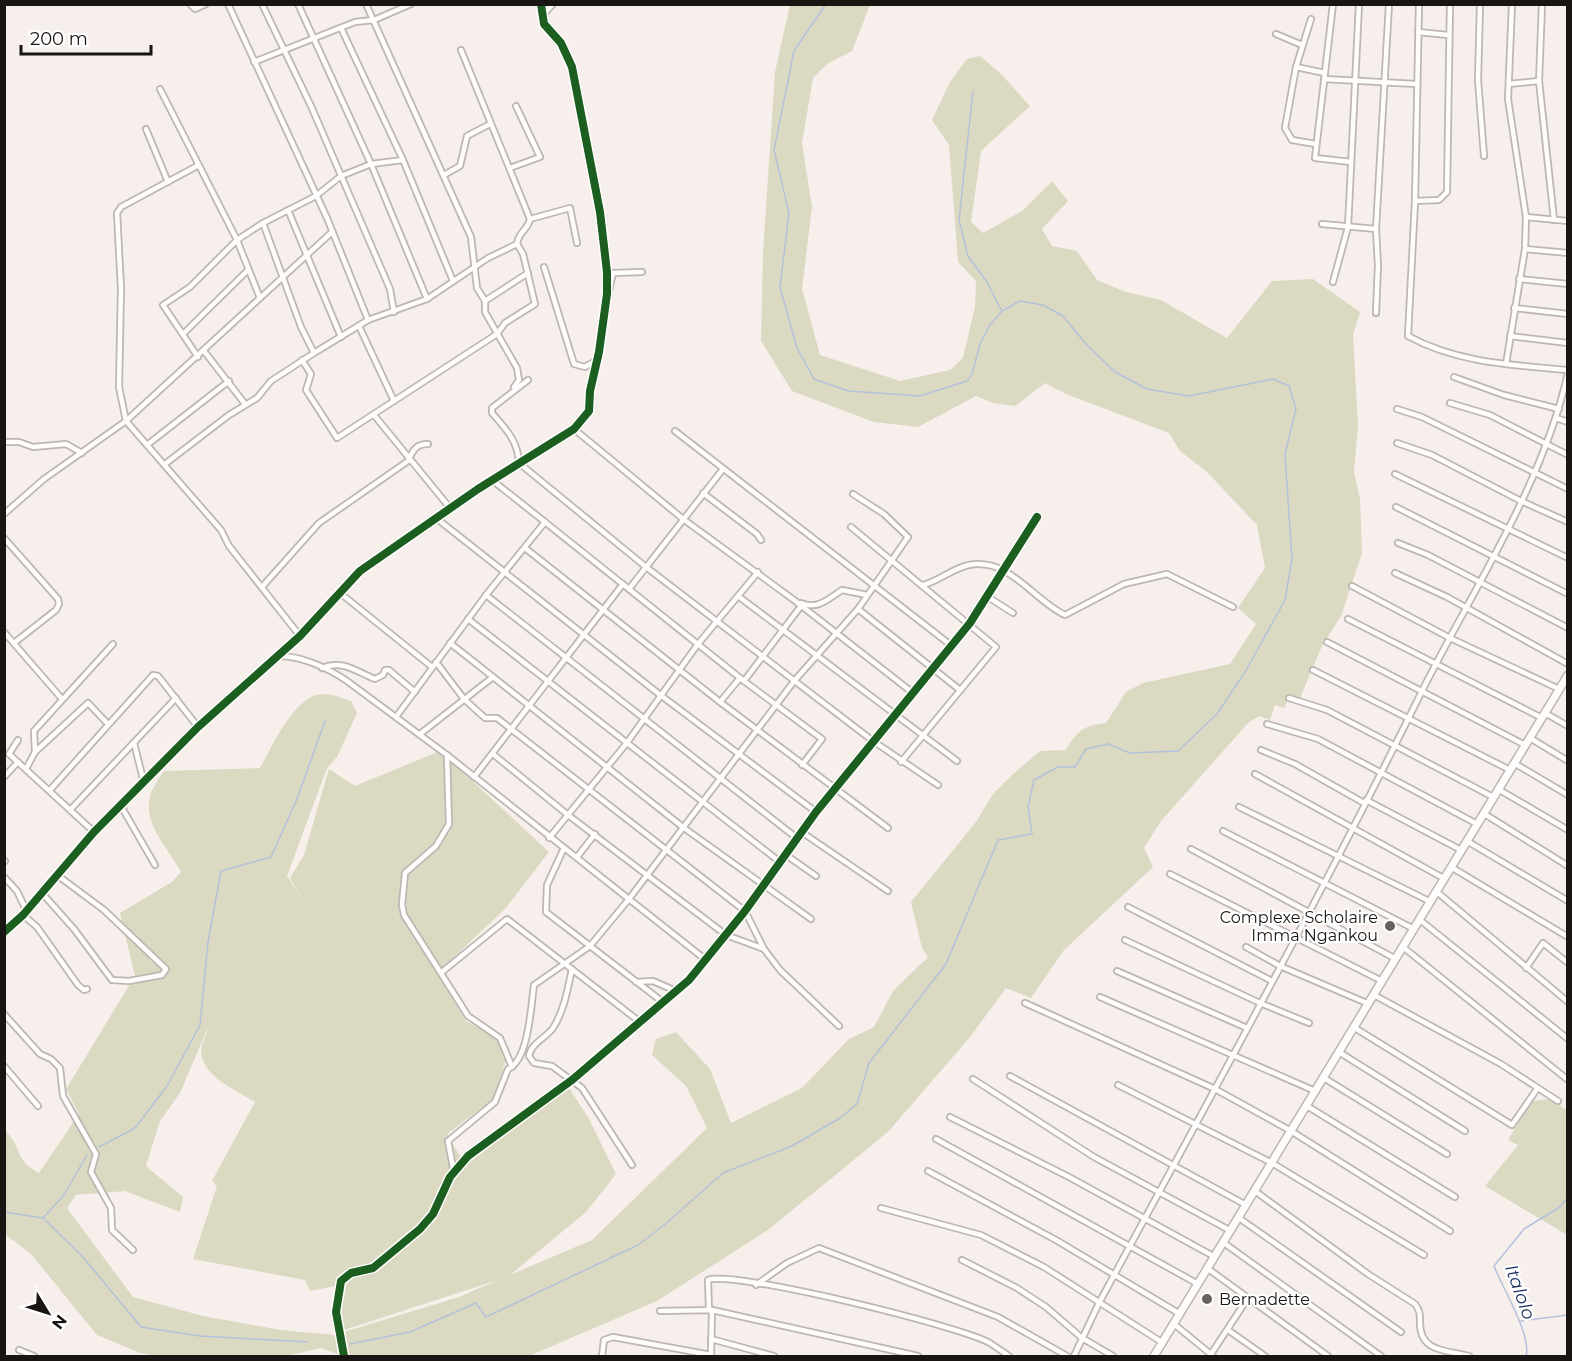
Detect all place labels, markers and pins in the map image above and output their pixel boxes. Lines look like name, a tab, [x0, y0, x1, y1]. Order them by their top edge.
place label: Complexe Scholaire Imma Ngankou	[1220, 908, 1378, 945]
marker: Complexe Scholaire Imma Ngankou	[1383, 919, 1397, 933]
place label: Bernadette	[1219, 1290, 1310, 1309]
marker: Bernadette	[1200, 1292, 1214, 1306]

